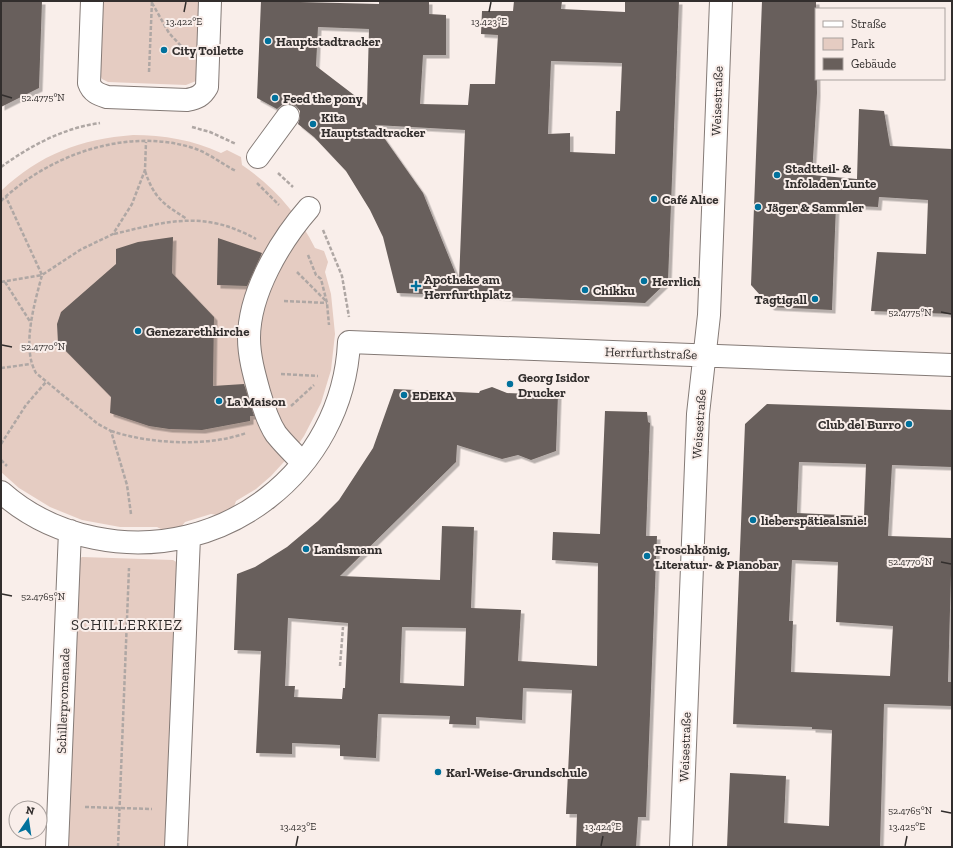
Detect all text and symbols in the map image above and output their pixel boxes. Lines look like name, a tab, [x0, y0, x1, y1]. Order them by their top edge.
legend	[815, 8, 945, 80]
text: 13.422°E	[166, 16, 202, 28]
text: 13.423°E	[471, 16, 507, 28]
text: Straße	[851, 17, 887, 31]
place label: Hauptstadtracker	[276, 34, 381, 49]
marker: Hauptstadtracker	[263, 36, 273, 46]
text: Park	[851, 37, 876, 51]
place label: City Toilette	[172, 43, 244, 58]
marker: City Toilette	[159, 45, 169, 55]
text: Gebäude	[851, 57, 896, 71]
street label: Weisestraße	[708, 66, 726, 136]
place label: Feed the pony	[283, 91, 363, 106]
text: 52.4775°N	[21, 92, 65, 104]
marker: Feed the pony	[270, 93, 280, 103]
place label: Kita Hauptstadtracker	[321, 110, 426, 140]
marker: Kita Hauptstadtracker	[308, 119, 318, 129]
place label: Stadtteil- & Infoladen Lunte	[785, 161, 877, 191]
marker: Stadtteil- & Infoladen Lunte	[772, 170, 782, 180]
place label: Café Alice	[662, 192, 719, 207]
marker: Café Alice	[649, 194, 659, 204]
place label: Jäger & Sammler	[766, 200, 864, 215]
marker: Jäger & Sammler	[753, 202, 763, 212]
place label: Apotheke am Herrfurthplatz	[424, 272, 511, 302]
place label: Herrlich	[652, 274, 701, 289]
marker: Herrlich	[639, 276, 649, 286]
marker: Apotheke am Herrfurthplatz	[411, 281, 421, 291]
place label: Chikku	[593, 283, 635, 298]
marker: Chikku	[580, 285, 590, 295]
place label: Tagtigall	[754, 292, 807, 307]
marker: Tagtigall	[810, 294, 820, 304]
text: 52.4775°N	[888, 307, 932, 319]
place label: Genezarethkirche	[146, 324, 250, 339]
marker: Genezarethkirche	[133, 326, 143, 336]
text: 52.4770°N	[21, 341, 66, 353]
street label: Herrfurthstraße	[605, 344, 697, 362]
place label: Georg Isidor Drucker	[518, 370, 590, 400]
marker: Georg Isidor Drucker	[505, 379, 515, 389]
place label: EDEKA	[412, 388, 454, 403]
street label: Weisestraße	[689, 389, 709, 459]
marker: EDEKA	[399, 390, 409, 400]
place label: La Maison	[227, 394, 286, 409]
marker: La Maison	[214, 396, 224, 406]
place label: Club del Burro	[818, 417, 901, 432]
marker: Club del Burro	[904, 419, 914, 429]
place label: lieberspätiealsnie!	[761, 513, 867, 528]
marker: lieberspätiealsnie!	[748, 515, 758, 525]
place label: Landsmann	[314, 542, 383, 557]
place label: Froschkönig, Literatur- & Pianobar	[655, 542, 779, 572]
marker: Landsmann	[301, 544, 311, 554]
marker: Froschkönig, Literatur- & Pianobar	[642, 551, 652, 561]
text: 52.4770°N	[888, 556, 933, 568]
text: 52.4765°N	[21, 591, 66, 603]
district label: SCHILLERKIEZ	[71, 616, 183, 634]
street label: Schillerpromenade	[54, 648, 72, 754]
street label: Weisestraße	[676, 712, 694, 782]
place label: Karl-Weise-Grundschule	[446, 765, 588, 780]
marker: Karl-Weise-Grundschule	[433, 767, 443, 777]
north arrow	[8, 800, 48, 840]
text: N	[25, 803, 36, 818]
text: 52.4765°N	[888, 805, 933, 817]
text: 13.423°E	[280, 821, 316, 833]
text: 13.424°E	[585, 821, 621, 833]
text: 13.425°E	[889, 821, 925, 833]

